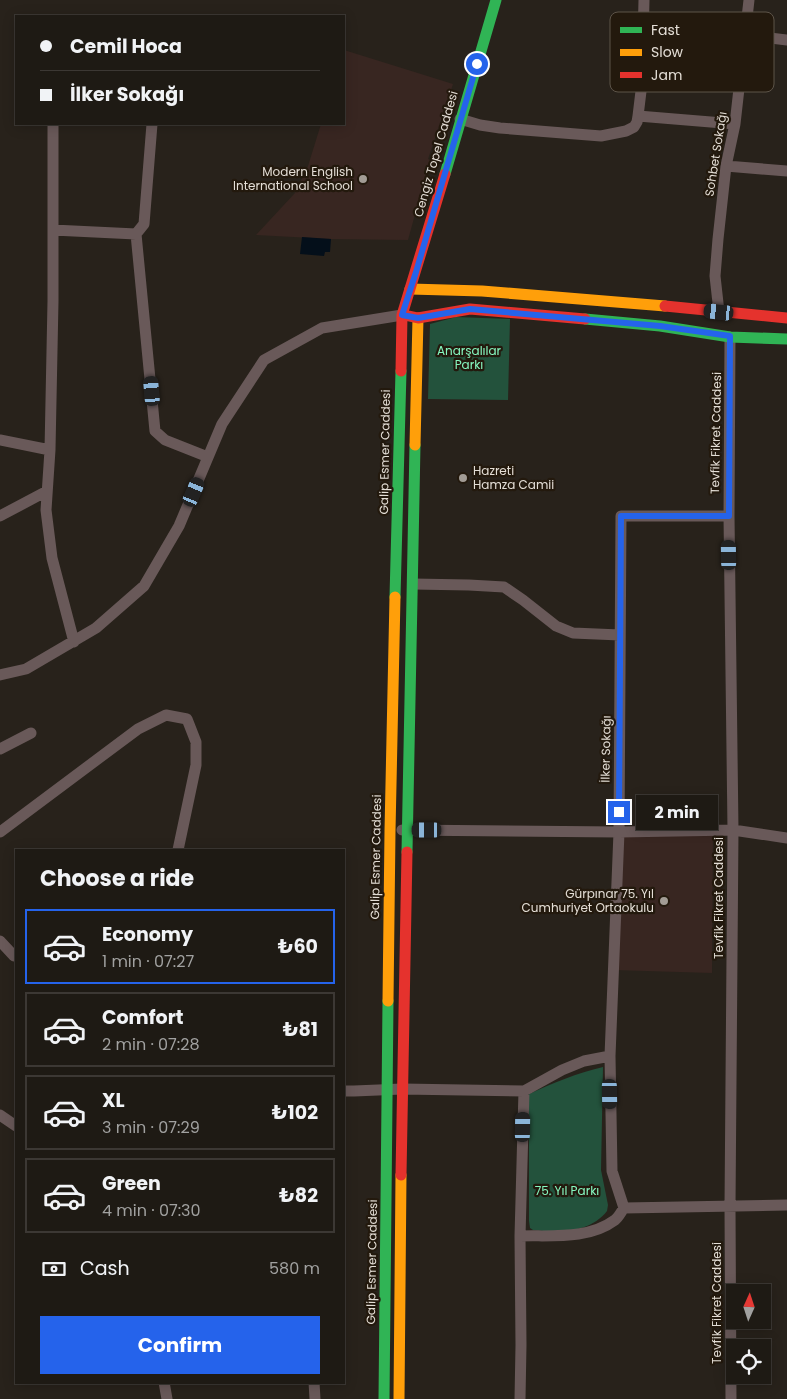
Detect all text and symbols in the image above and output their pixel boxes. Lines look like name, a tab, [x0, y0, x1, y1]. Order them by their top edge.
legend	[610, 12, 774, 92]
text: Fast	[651, 20, 680, 40]
text: Cemil Hoca	[70, 33, 182, 60]
text: Slow	[651, 42, 684, 62]
route start	[466, 53, 488, 75]
text: Jam	[651, 65, 682, 85]
text: İlker Sokağı	[70, 81, 184, 108]
street label: Cengiz Topel Caddesi	[409, 89, 462, 219]
street label: Sohbet Sokağı	[700, 110, 731, 198]
place label: Modern English International School	[233, 163, 353, 194]
marker: Modern English International School	[357, 173, 369, 185]
car	[703, 303, 734, 321]
park label: Anarşalılar Parkı	[437, 342, 502, 373]
street label: Tevfik Fikret Caddesi	[706, 372, 725, 494]
car	[143, 375, 160, 407]
street label: Galip Esmer Caddesi	[375, 389, 394, 515]
place label: Hazreti Hamza Camii	[473, 462, 554, 493]
marker: Hazreti Hamza Camii	[457, 472, 469, 484]
car	[181, 475, 206, 509]
car	[721, 540, 736, 570]
street label: İlker Sokağı	[596, 715, 615, 783]
street label: Galip Esmer Caddesi	[366, 794, 385, 920]
callout: 2 min	[636, 794, 719, 830]
route end	[608, 801, 630, 823]
text: 2 min	[655, 801, 699, 824]
car	[412, 823, 442, 838]
street label: Tevfik Fikret Caddesi	[710, 837, 727, 959]
text: Choose a ride	[40, 863, 194, 894]
place label: Gürpınar 75. Yıl Cumhuriyet Ortaokulu	[522, 885, 654, 916]
marker: Gürpınar 75. Yıl Cumhuriyet Ortaokulu	[658, 895, 670, 907]
text: Economy	[102, 921, 193, 948]
icon: car	[42, 924, 87, 969]
text: ₺60	[278, 933, 318, 960]
text: 1 min · 07:27	[102, 950, 194, 973]
text: Comfort	[102, 1004, 184, 1031]
icon: car	[42, 1007, 87, 1052]
text: ₺81	[283, 1016, 318, 1043]
text: 2 min · 07:28	[102, 1033, 200, 1056]
car	[602, 1079, 617, 1109]
text: XL	[102, 1087, 125, 1114]
icon: car	[42, 1090, 87, 1135]
text: ₺102	[272, 1099, 318, 1126]
car	[515, 1112, 530, 1142]
text: 3 min · 07:29	[102, 1116, 200, 1139]
text: Green	[102, 1170, 161, 1197]
icon: car	[42, 1173, 87, 1218]
text: ₺82	[279, 1182, 318, 1209]
park label: 75. Yıl Parkı	[535, 1182, 599, 1199]
text: 4 min · 07:30	[102, 1199, 201, 1222]
street label: Galip Esmer Caddesi	[362, 1199, 381, 1325]
street label: Tevfik Fikret Caddesi	[708, 1242, 725, 1364]
icon: cash	[40, 1255, 68, 1283]
text: Cash	[80, 1255, 130, 1282]
text: 580 m	[269, 1257, 320, 1280]
north arrow	[726, 1284, 771, 1329]
map controls	[726, 1284, 771, 1384]
button: Confirm	[40, 1316, 320, 1374]
button: locate	[726, 1339, 771, 1384]

